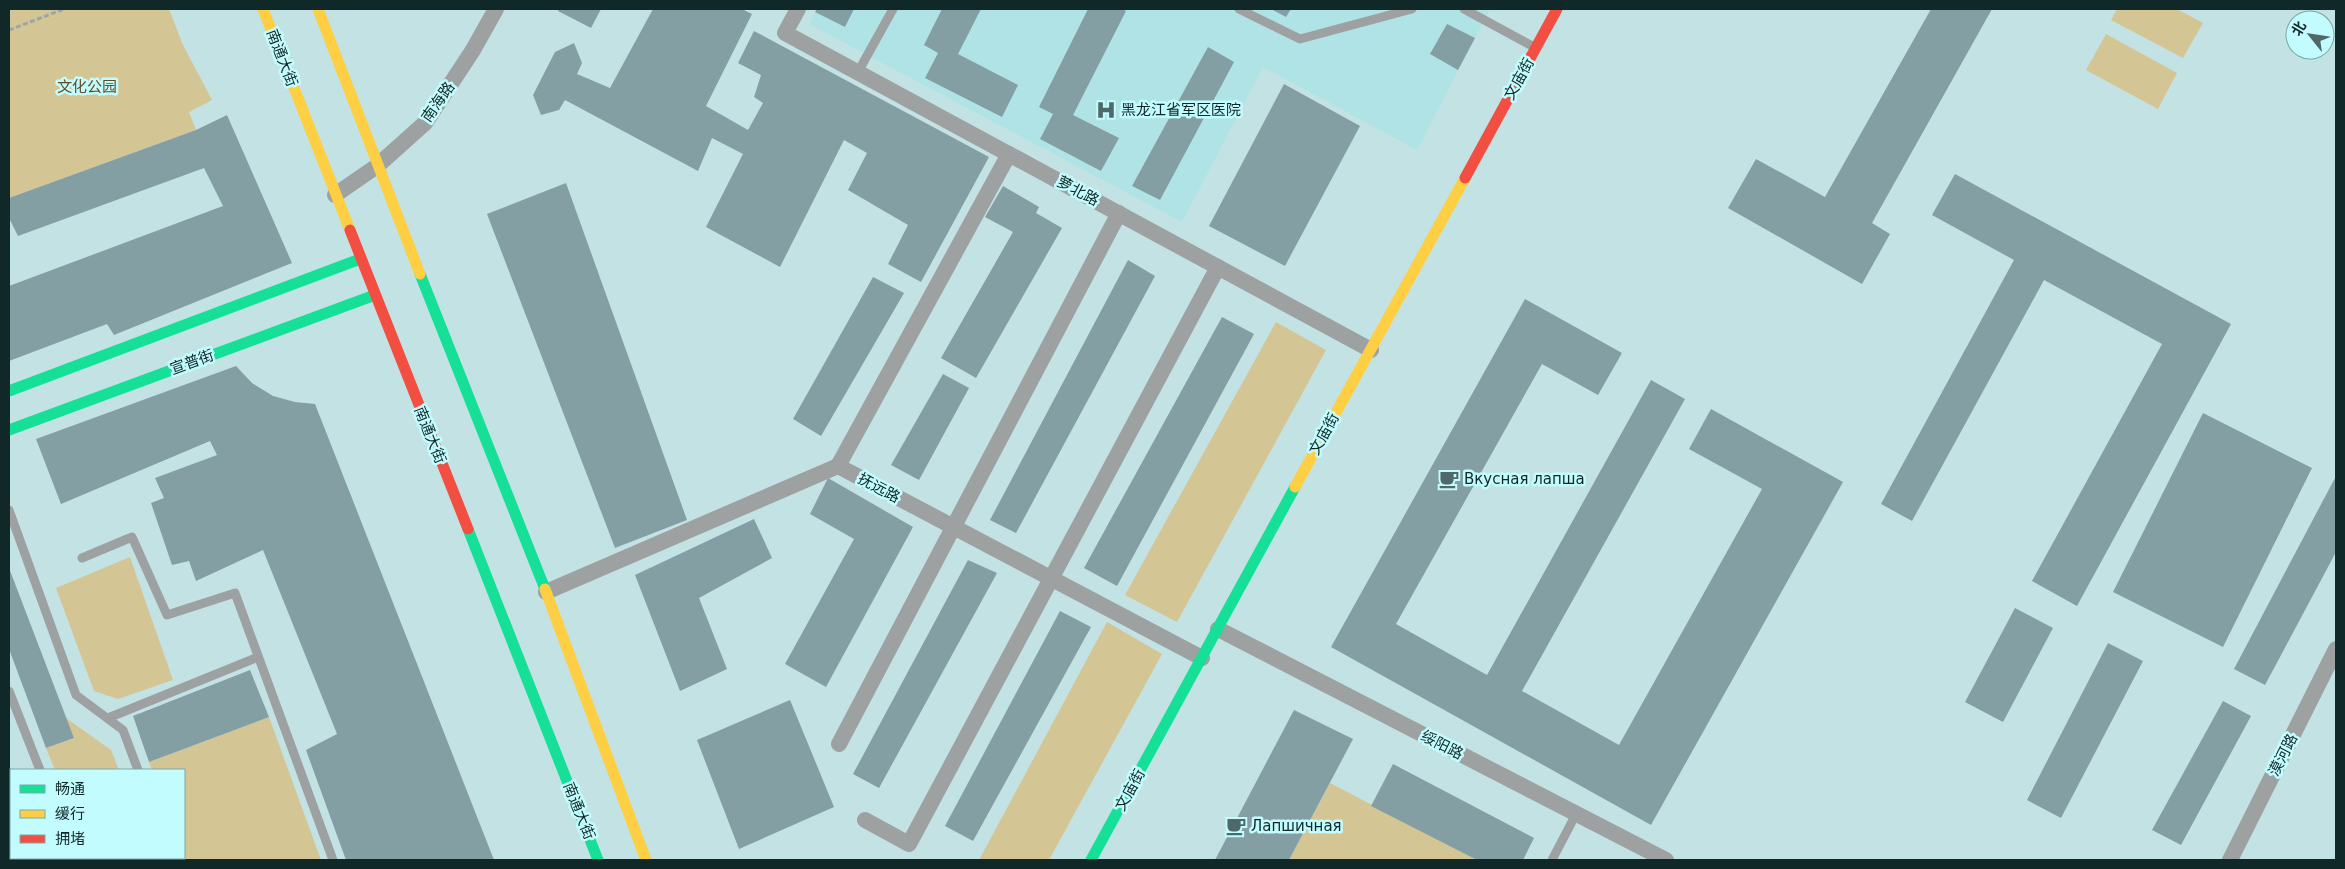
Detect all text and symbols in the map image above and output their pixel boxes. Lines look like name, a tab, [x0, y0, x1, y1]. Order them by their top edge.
north arrow	[2285, 10, 2335, 60]
text: 北	[2288, 18, 2309, 39]
street label: 南通大街	[263, 27, 301, 89]
street label: 文庙街	[1500, 55, 1538, 103]
park label: 文化公园	[57, 78, 117, 96]
street label: 南海路	[418, 78, 458, 126]
hospital icon: 黑龙江省军区医院	[1095, 99, 1117, 121]
place label: 黑龙江省军区医院	[1121, 101, 1241, 119]
street label: 萝北路	[1054, 172, 1102, 210]
street label: 宣普街	[168, 346, 216, 378]
street label: 南通大街	[410, 404, 450, 466]
street label: 文庙街	[1305, 410, 1343, 458]
cafe icon: Вкусная лапша	[1438, 468, 1460, 490]
street label: 抚远路	[855, 469, 903, 507]
place label: Вкусная лапша	[1464, 470, 1585, 488]
street label: 绥阳路	[1418, 727, 1466, 763]
street label: 漠河路	[2265, 731, 2301, 779]
street label: 文庙街	[1111, 766, 1149, 814]
legend	[10, 769, 185, 859]
text: 畅通	[55, 780, 85, 798]
street label: 南通大街	[559, 780, 599, 842]
text: 缓行	[55, 805, 85, 823]
cafe icon: Лапшичная	[1225, 815, 1247, 837]
place label: Лапшичная	[1251, 817, 1342, 835]
text: 拥堵	[55, 830, 85, 848]

